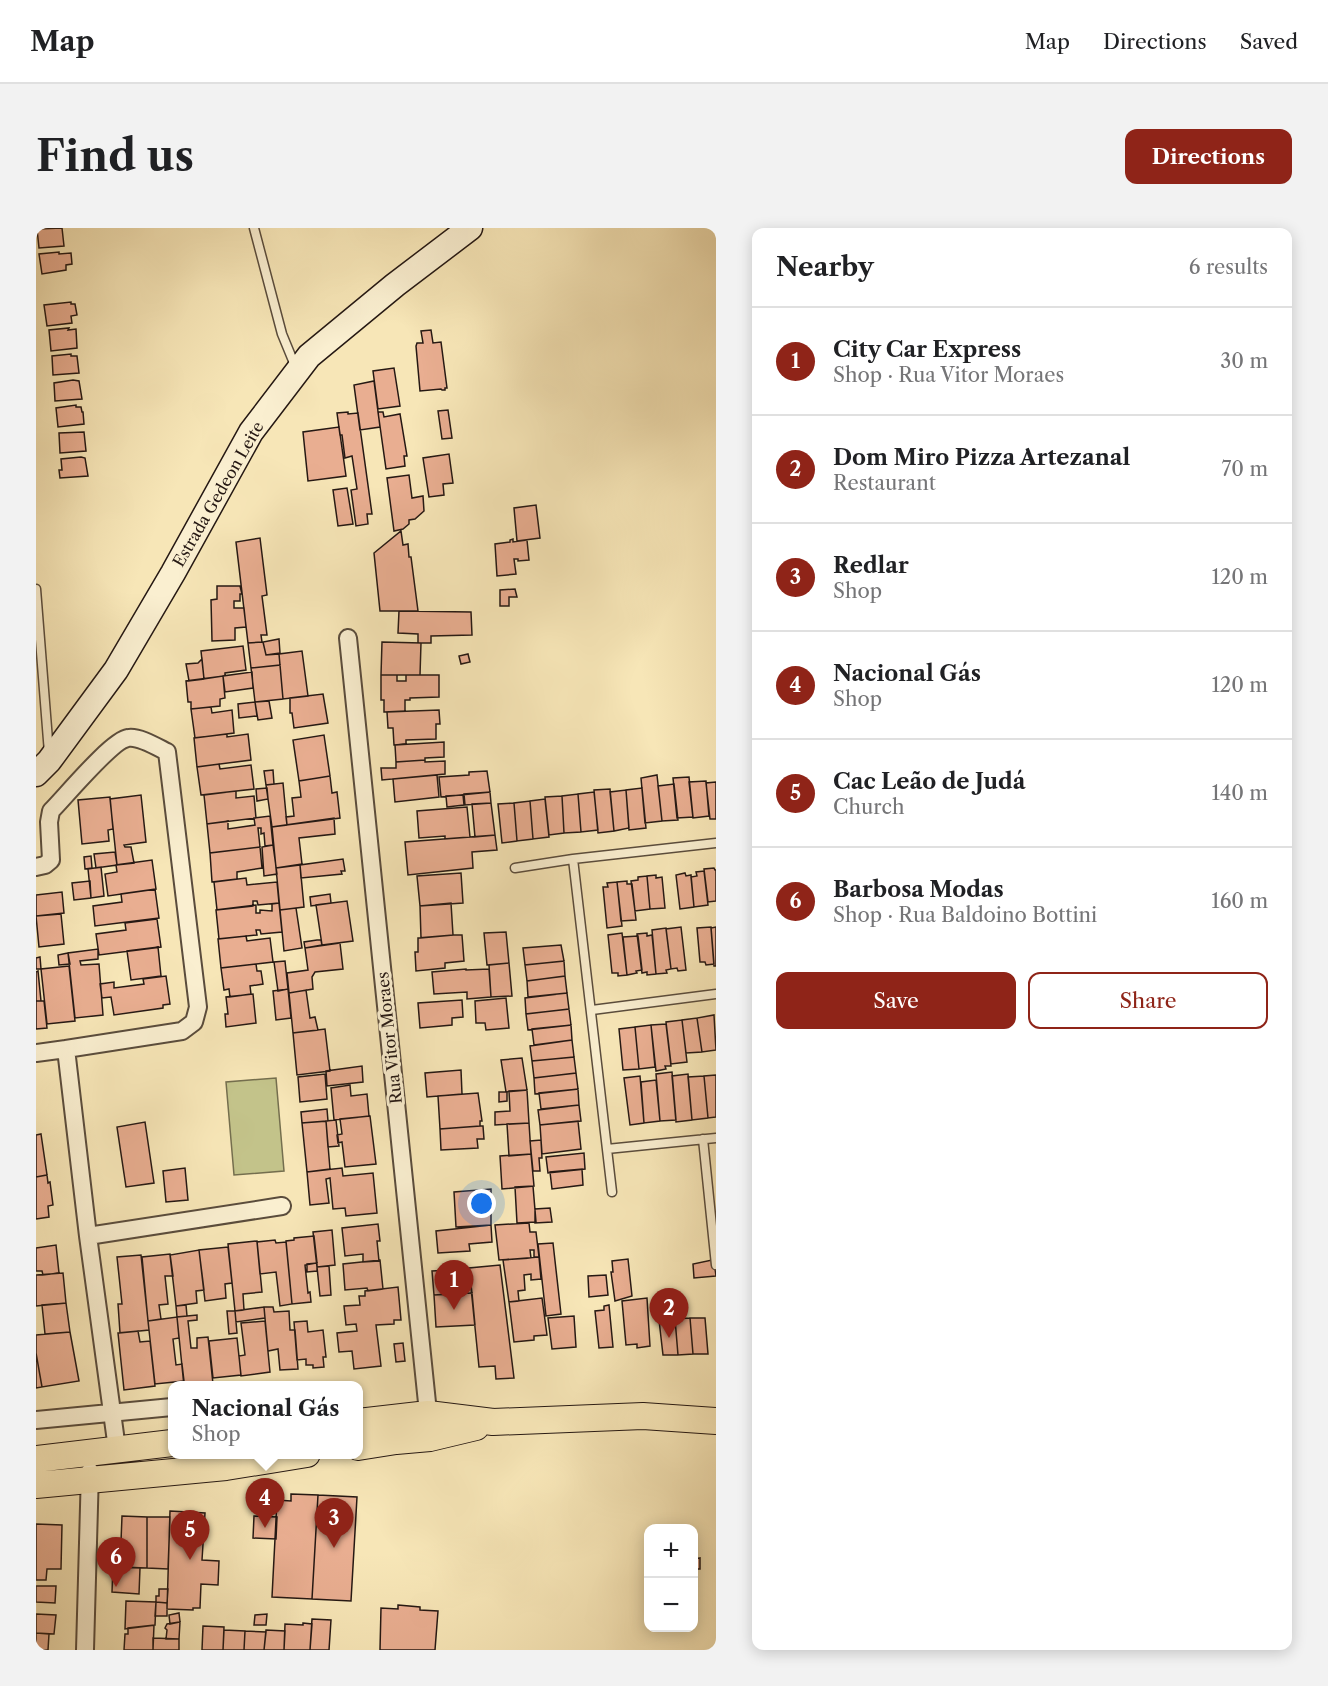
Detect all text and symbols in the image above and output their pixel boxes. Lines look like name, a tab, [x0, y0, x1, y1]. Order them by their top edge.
text: Map	[30, 24, 94, 58]
text: Map	[1025, 29, 1070, 54]
text: Directions	[1103, 29, 1207, 54]
text: Saved	[1240, 29, 1298, 54]
button: Directions	[1125, 129, 1292, 184]
text: Find us	[36, 130, 194, 182]
text: Nearby	[776, 251, 874, 283]
text: 6 results	[1189, 255, 1268, 279]
text: City Car Express	[833, 336, 1021, 363]
text: 1	[791, 349, 800, 373]
text: 30 m	[1220, 349, 1268, 373]
text: Shop · Rua Vitor Moraes	[833, 363, 1064, 387]
street label: Estrada Gedeon Leite	[168, 418, 268, 570]
text: Dom Miro Pizza Artezanal	[833, 444, 1130, 471]
text: 2	[790, 457, 801, 481]
text: 70 m	[1222, 457, 1268, 481]
text: Restaurant	[833, 471, 936, 495]
text: Redlar	[833, 552, 909, 579]
text: 3	[790, 565, 801, 589]
text: 120 m	[1211, 565, 1268, 589]
text: Shop	[833, 579, 882, 603]
text: Nacional Gás	[833, 660, 981, 687]
text: 4	[790, 673, 801, 697]
text: 120 m	[1211, 673, 1268, 697]
text: Shop	[833, 687, 882, 711]
text: Cac Leão de Judá	[833, 768, 1025, 795]
text: 5	[790, 781, 801, 805]
text: 140 m	[1211, 781, 1268, 805]
text: Church	[833, 795, 904, 819]
text: Barbosa Modas	[833, 876, 1004, 903]
text: 6	[790, 889, 801, 913]
text: 160 m	[1211, 889, 1268, 913]
text: Shop · Rua Baldoino Bottini	[833, 903, 1097, 927]
street label: Rua Vitor Moraes	[372, 971, 406, 1105]
button: Save	[776, 972, 1016, 1029]
button: Share	[1028, 972, 1268, 1029]
your location	[467, 1189, 496, 1218]
pin: 1	[434, 1260, 474, 1310]
pin: 2	[650, 1288, 688, 1338]
popup	[168, 1381, 363, 1459]
text: Nacional Gás	[192, 1395, 339, 1422]
text: Shop	[192, 1422, 241, 1446]
pin: 4	[246, 1478, 284, 1528]
pin: 3	[314, 1498, 354, 1548]
pin: 5	[170, 1510, 210, 1560]
map controls	[644, 1524, 698, 1632]
button: +	[644, 1524, 698, 1578]
pin: 6	[96, 1538, 136, 1587]
button: −	[644, 1578, 698, 1632]

